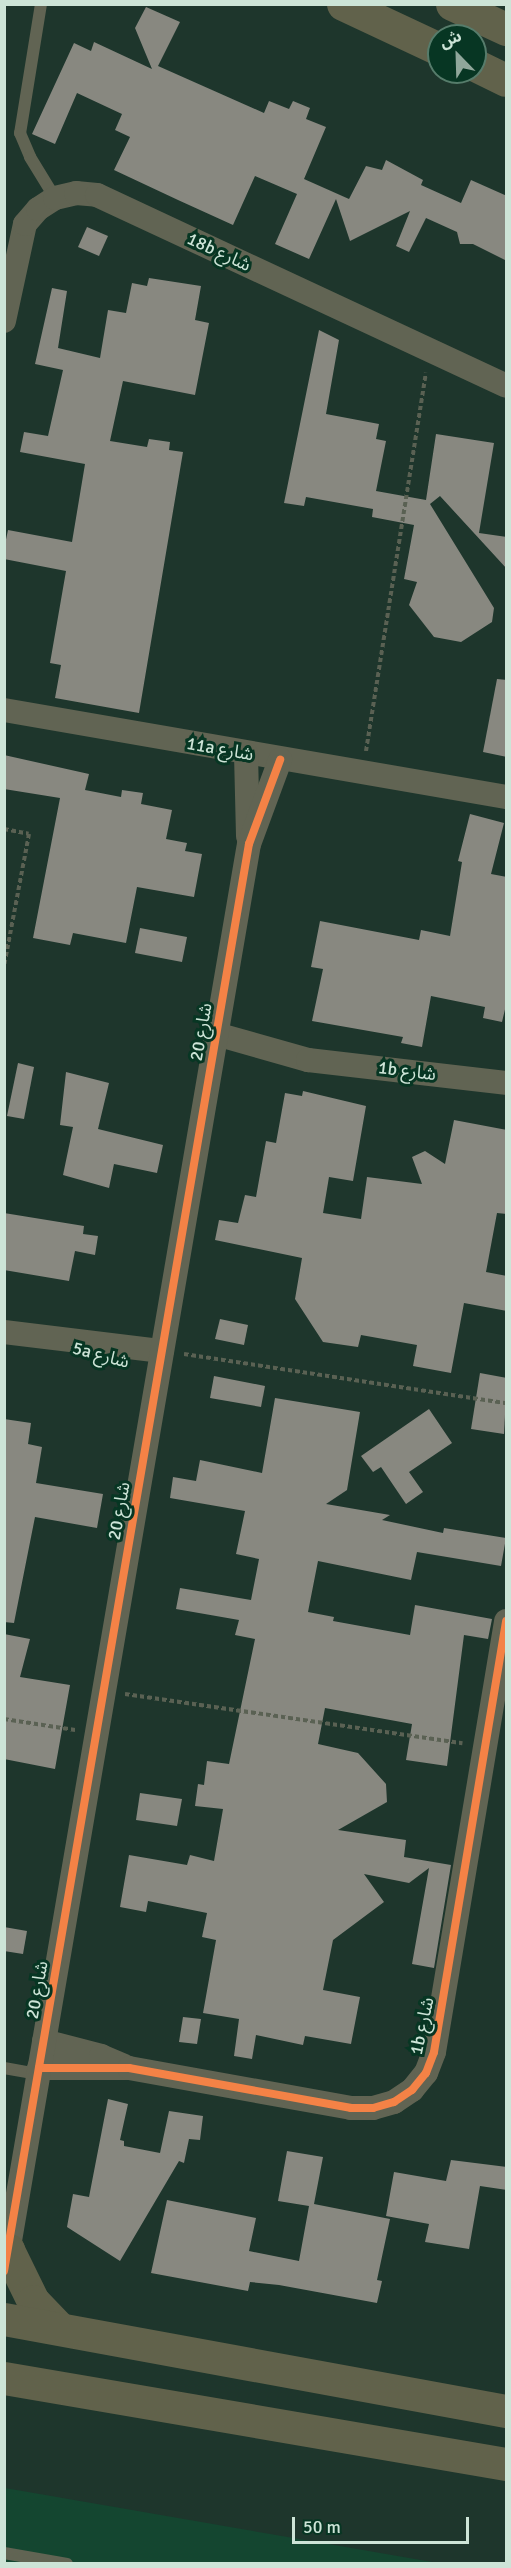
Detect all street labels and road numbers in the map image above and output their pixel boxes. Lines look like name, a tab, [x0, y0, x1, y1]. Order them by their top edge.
street label: 18b شارع	[184, 228, 254, 276]
street label: 11a شارع	[185, 732, 255, 766]
street label: شارع 20	[185, 1001, 217, 1063]
street label: 1b شارع	[377, 1057, 437, 1085]
street label: 5a شارع	[70, 1337, 132, 1373]
street label: شارع 20	[103, 1480, 135, 1542]
street label: شارع 20	[21, 1959, 53, 2021]
street label: 1b شارع	[405, 1995, 439, 2057]

